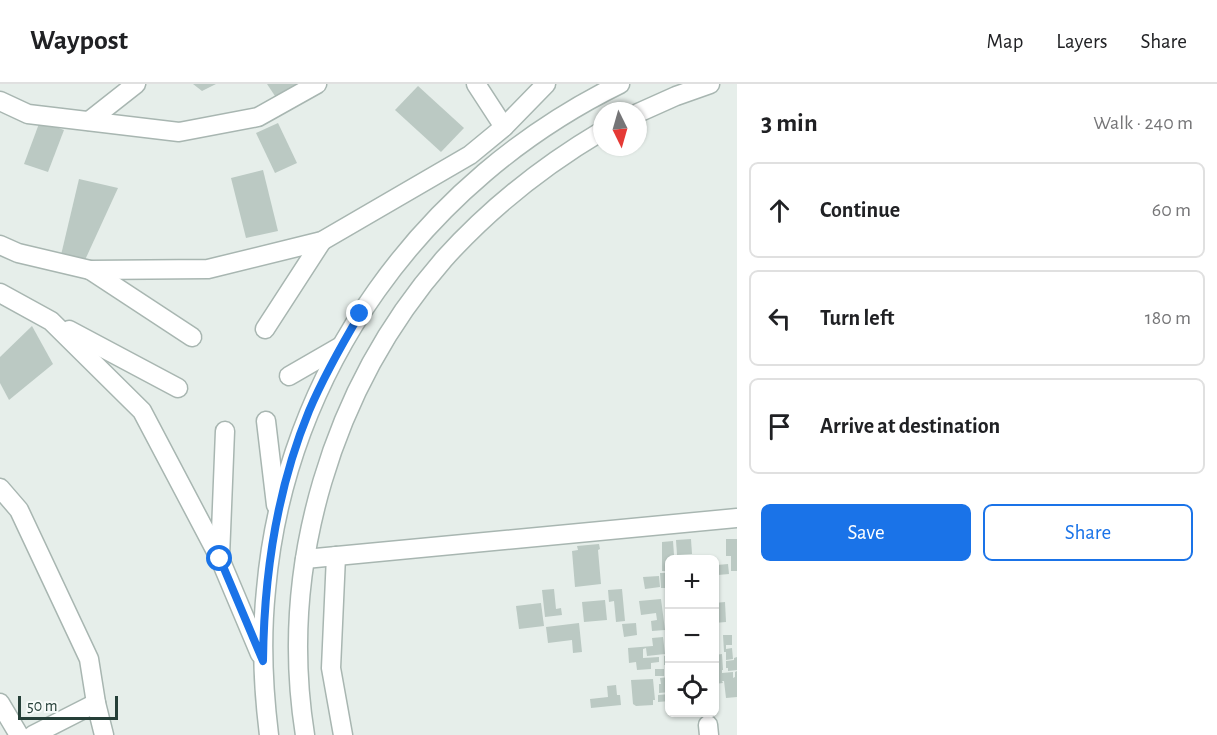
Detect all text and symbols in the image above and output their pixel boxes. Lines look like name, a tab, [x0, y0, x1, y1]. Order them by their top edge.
text: Waypost	[30, 27, 128, 55]
text: Map	[987, 31, 1023, 52]
text: Layers	[1056, 31, 1107, 52]
text: Share	[1140, 31, 1187, 52]
north arrow	[593, 102, 647, 156]
text: 3 min	[761, 110, 818, 136]
text: Walk · 240 m	[1093, 113, 1193, 133]
icon: ahead	[763, 194, 796, 227]
text: Continue	[820, 199, 900, 221]
text: 60 m	[1152, 200, 1191, 220]
route end	[346, 300, 372, 326]
icon: left	[763, 302, 796, 335]
text: Turn left	[820, 307, 894, 329]
text: 180 m	[1145, 308, 1191, 328]
icon: arrive	[763, 410, 796, 443]
text: Arrive at destination	[820, 415, 1000, 437]
button: Save	[761, 504, 971, 561]
button: Share	[983, 504, 1193, 561]
route start	[206, 545, 232, 571]
map controls	[665, 555, 719, 717]
button: +	[665, 555, 719, 609]
button: −	[665, 609, 719, 663]
button: locate	[665, 663, 719, 717]
scale bar	[18, 693, 118, 720]
text: 50 m	[27, 698, 58, 714]

